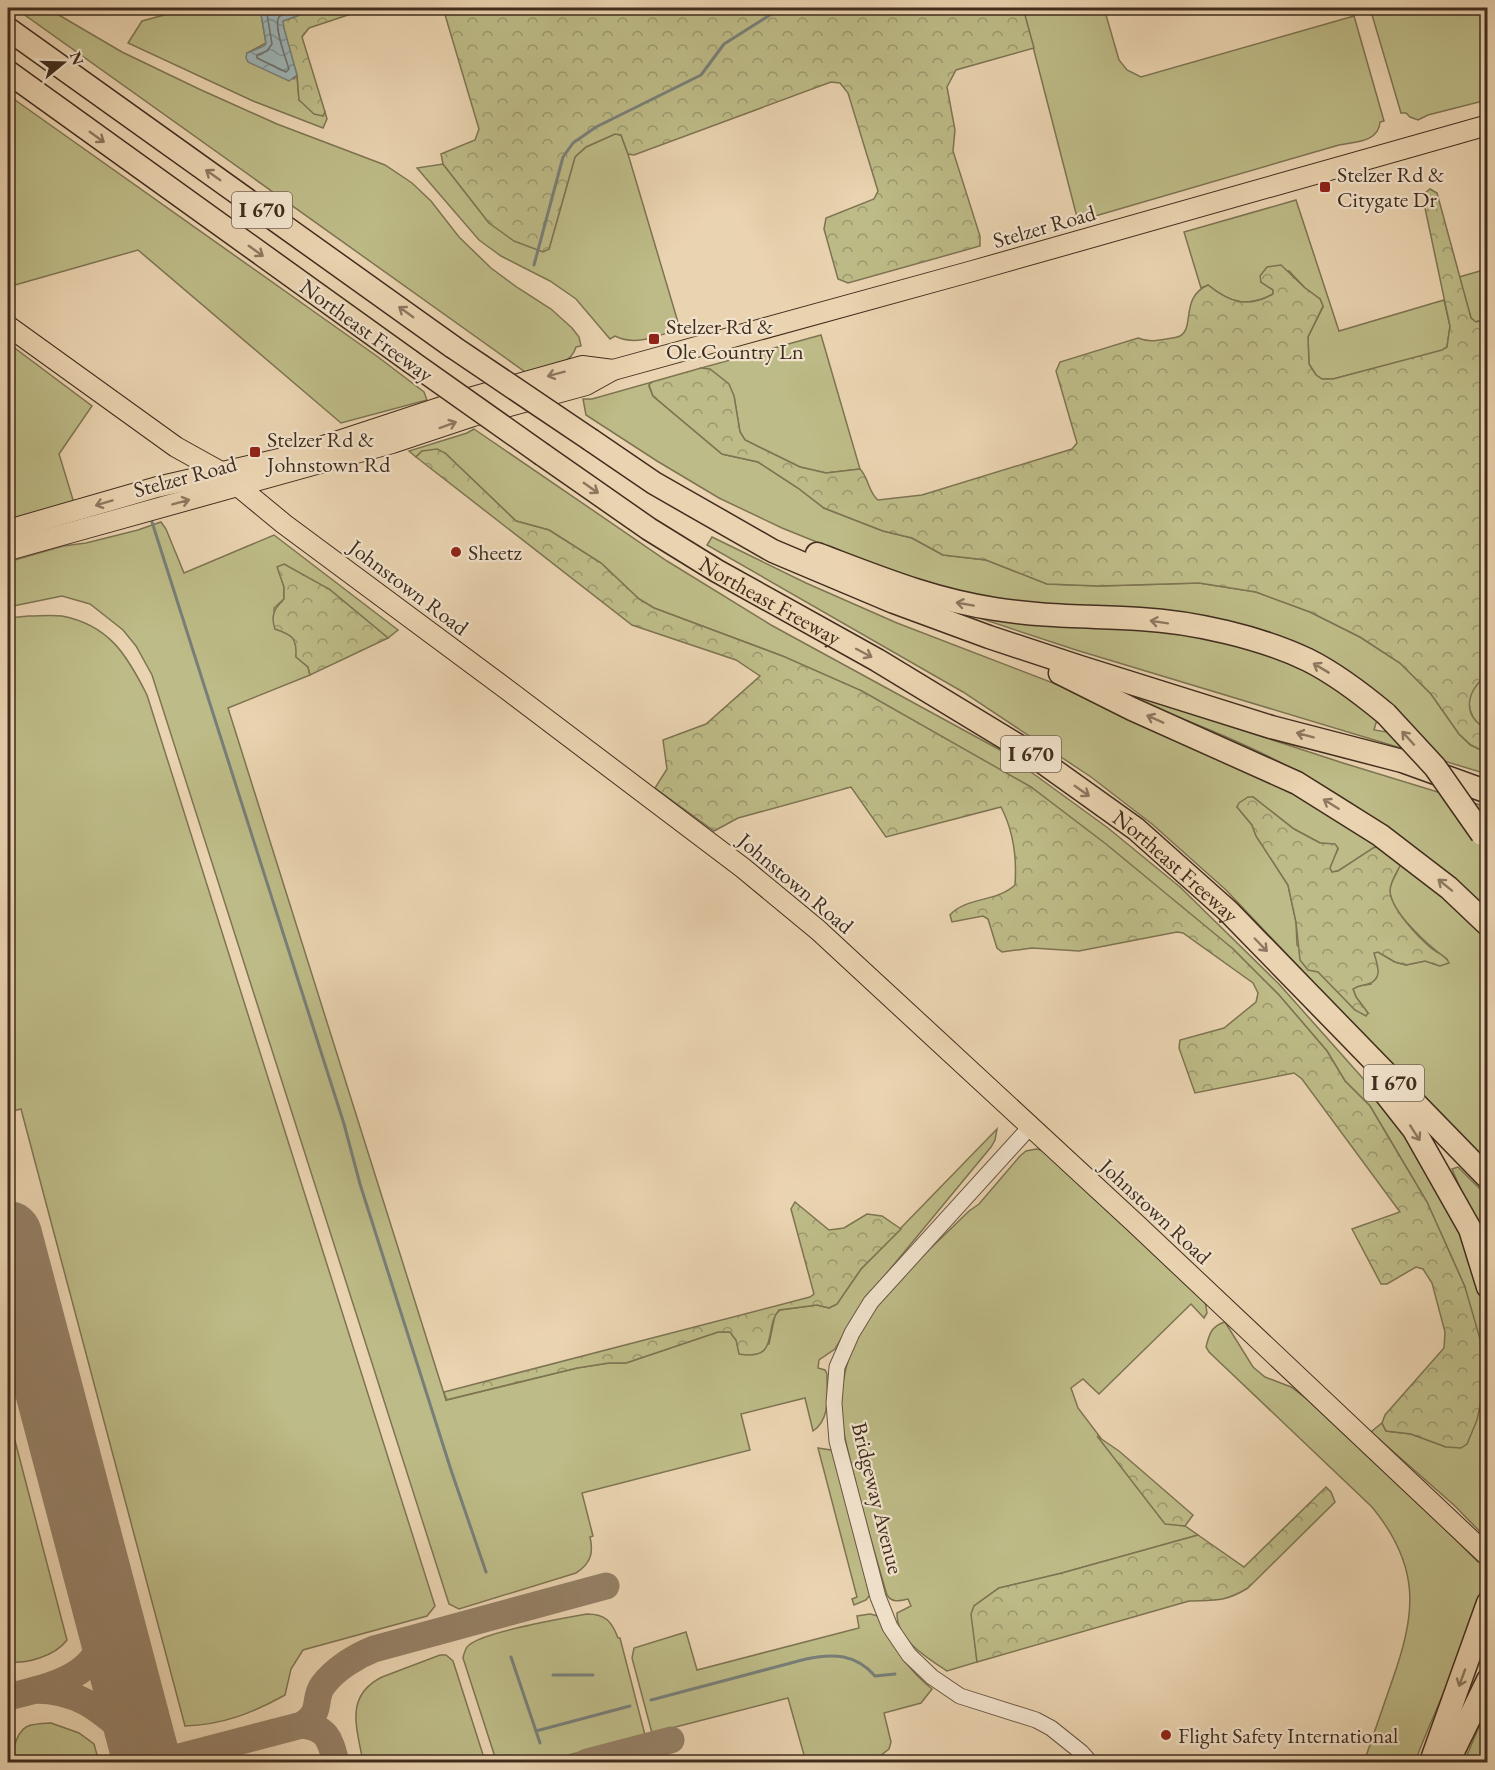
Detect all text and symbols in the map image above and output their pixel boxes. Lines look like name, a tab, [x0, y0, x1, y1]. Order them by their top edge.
north arrow	[33, 33, 93, 93]
text: N	[65, 49, 89, 68]
one-way arrow	[89, 131, 105, 144]
place label: Stelzer Rd & Citygate Dr	[1337, 160, 1445, 214]
one-way arrow	[206, 169, 222, 181]
marker: Stelzer Rd & Citygate Dr	[1318, 180, 1332, 194]
road number: I 670	[232, 192, 292, 228]
street label: Stelzer Road	[989, 198, 1100, 255]
one-way arrow	[247, 245, 263, 257]
street label: Northeast Freeway	[294, 272, 439, 389]
one-way arrow	[399, 306, 415, 318]
place label: Stelzer Rd & Ole Country Ln	[666, 312, 804, 366]
marker: Stelzer Rd & Ole Country Ln	[647, 332, 661, 346]
one-way arrow	[546, 368, 565, 380]
one-way arrow	[438, 419, 457, 430]
place label: Stelzer Rd & Johnstown Rd	[265, 425, 391, 479]
marker: Stelzer Rd & Johnstown Rd	[248, 445, 262, 459]
street label: Stelzer Road	[130, 449, 241, 504]
one-way arrow	[582, 482, 598, 494]
one-way arrow	[171, 496, 190, 507]
one-way arrow	[95, 498, 114, 509]
street label: Johnstown Road	[341, 532, 475, 642]
place label: Sheetz	[468, 538, 522, 567]
marker: Sheetz	[449, 545, 463, 559]
street label: Northeast Freeway	[694, 549, 846, 652]
one-way arrow	[955, 598, 975, 609]
one-way arrow	[1149, 616, 1169, 627]
one-way arrow	[855, 648, 873, 659]
one-way arrow	[1313, 662, 1330, 675]
one-way arrow	[1147, 713, 1165, 724]
one-way arrow	[1296, 729, 1315, 741]
one-way arrow	[1401, 731, 1415, 746]
road number: I 670	[1001, 736, 1061, 772]
one-way arrow	[1074, 785, 1090, 797]
one-way arrow	[1323, 797, 1340, 809]
street label: Northeast Freeway	[1107, 803, 1245, 929]
street label: Johnstown Road	[730, 825, 860, 941]
one-way arrow	[1437, 879, 1453, 892]
one-way arrow	[1254, 938, 1268, 953]
road number: I 670	[1364, 1065, 1424, 1101]
one-way arrow	[1409, 1124, 1421, 1141]
street label: Johnstown Road	[1092, 1151, 1218, 1271]
street label: Bridgeway Avenue	[845, 1419, 910, 1577]
one-way arrow	[1455, 1669, 1466, 1687]
place label: Flight Safety International	[1178, 1721, 1398, 1750]
marker: Flight Safety International	[1159, 1728, 1173, 1742]

